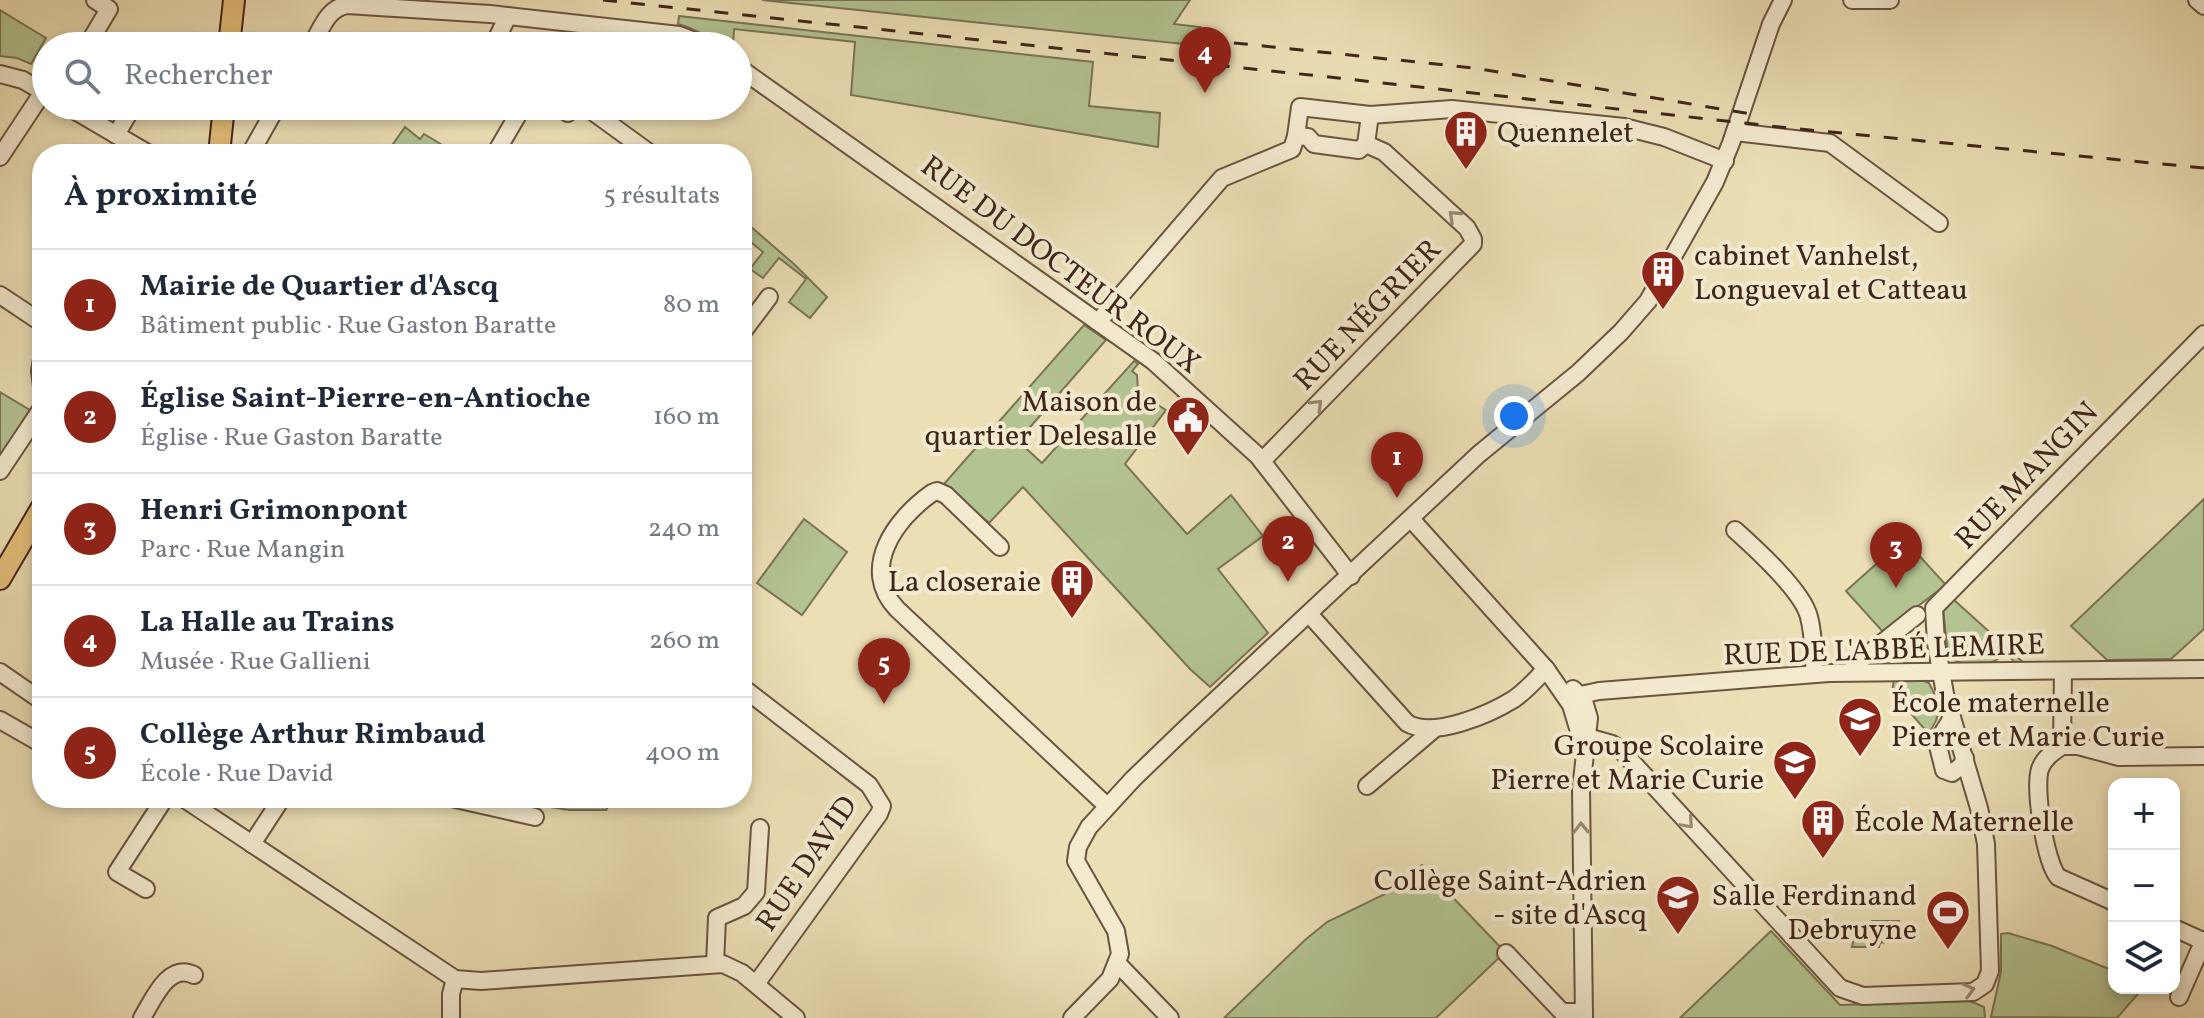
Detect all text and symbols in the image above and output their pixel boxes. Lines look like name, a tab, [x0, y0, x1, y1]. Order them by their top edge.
pin: 4	[1179, 27, 1231, 93]
search box	[32, 32, 752, 120]
icon: search	[60, 54, 104, 98]
text: Rechercher	[124, 55, 273, 97]
building icon: Quennelet	[1442, 108, 1490, 171]
place label: Quennelet	[1497, 113, 1634, 155]
street label: RUE DU DOCTEUR ROUX	[911, 146, 1208, 385]
text: À proximité	[64, 173, 257, 220]
text: 5 résultats	[604, 178, 720, 214]
one-way arrow	[1448, 211, 1463, 225]
street label: RUE NÉGRIER	[1285, 230, 1452, 401]
place label: cabinet Vanhelst, Longueval et Catteau	[1694, 236, 1968, 312]
building icon: cabinet Vanhelst, Longueval et Catteau	[1639, 248, 1687, 311]
text: Mairie de Quartier d'Ascq	[140, 266, 498, 308]
text: 1	[85, 287, 95, 323]
text: 80 m	[663, 287, 720, 323]
text: Bâtiment public · Rue Gaston Baratte	[140, 308, 556, 344]
text: Église Saint-Pierre-en-Antioche	[140, 378, 591, 420]
place label: Maison de quartier Delesalle	[925, 382, 1157, 458]
street label: RUE MANGIN	[1946, 393, 2109, 560]
public building icon: Maison de quartier Delesalle	[1164, 394, 1212, 457]
your location	[1494, 396, 1534, 436]
text: 2	[83, 399, 97, 435]
text: 160 m	[653, 399, 720, 435]
one-way arrow	[1308, 400, 1322, 414]
text: Église · Rue Gaston Baratte	[140, 420, 443, 456]
pin: 1	[1371, 432, 1423, 498]
text: Henri Grimonpont	[140, 490, 408, 532]
text: 3	[83, 511, 97, 547]
text: 240 m	[648, 511, 720, 547]
pin: 2	[1262, 516, 1314, 582]
pin: 3	[1870, 522, 1922, 588]
text: Parc · Rue Mangin	[140, 532, 345, 568]
building icon: La closeraie	[1048, 557, 1096, 620]
place label: La closeraie	[888, 562, 1041, 604]
text: La Halle au Trains	[140, 602, 395, 644]
text: 4	[82, 623, 98, 659]
text: 260 m	[649, 623, 720, 659]
street label: RUE DE L'ABBÉ LEMIRE	[1722, 624, 2046, 678]
pin: 5	[858, 638, 910, 704]
text: Musée · Rue Gallieni	[140, 644, 371, 680]
place label: École maternelle Pierre et Marie Curie	[1891, 683, 2165, 759]
school or university icon: École maternelle Pierre et Marie Curie	[1836, 695, 1884, 758]
text: Collège Arthur Rimbaud	[140, 714, 486, 756]
place label: Groupe Scolaire Pierre et Marie Curie	[1490, 726, 1764, 802]
text: 5	[84, 735, 96, 771]
text: 400 m	[645, 735, 720, 771]
school or university icon: Groupe Scolaire Pierre et Marie Curie	[1771, 738, 1819, 801]
text: École · Rue David	[140, 756, 334, 792]
map controls	[2108, 778, 2180, 994]
button: +	[2108, 778, 2180, 850]
street label: RUE DAVID	[747, 788, 869, 940]
building icon: École Maternelle	[1799, 797, 1847, 860]
place label: École Maternelle	[1854, 802, 2074, 844]
one-way arrow	[1678, 814, 1693, 828]
one-way arrow	[1572, 821, 1590, 834]
button: −	[2108, 850, 2180, 922]
place label: Collège Saint-Adrien - site d'Ascq	[1374, 861, 1648, 937]
school or university icon: Collège Saint-Adrien - site d'Ascq	[1654, 873, 1702, 936]
place label: Salle Ferdinand Debruyne	[1712, 876, 1917, 952]
sports icon: Salle Ferdinand Debruyne	[1924, 888, 1972, 951]
button: layers	[2108, 922, 2180, 994]
one-way arrow	[1962, 983, 1975, 1000]

